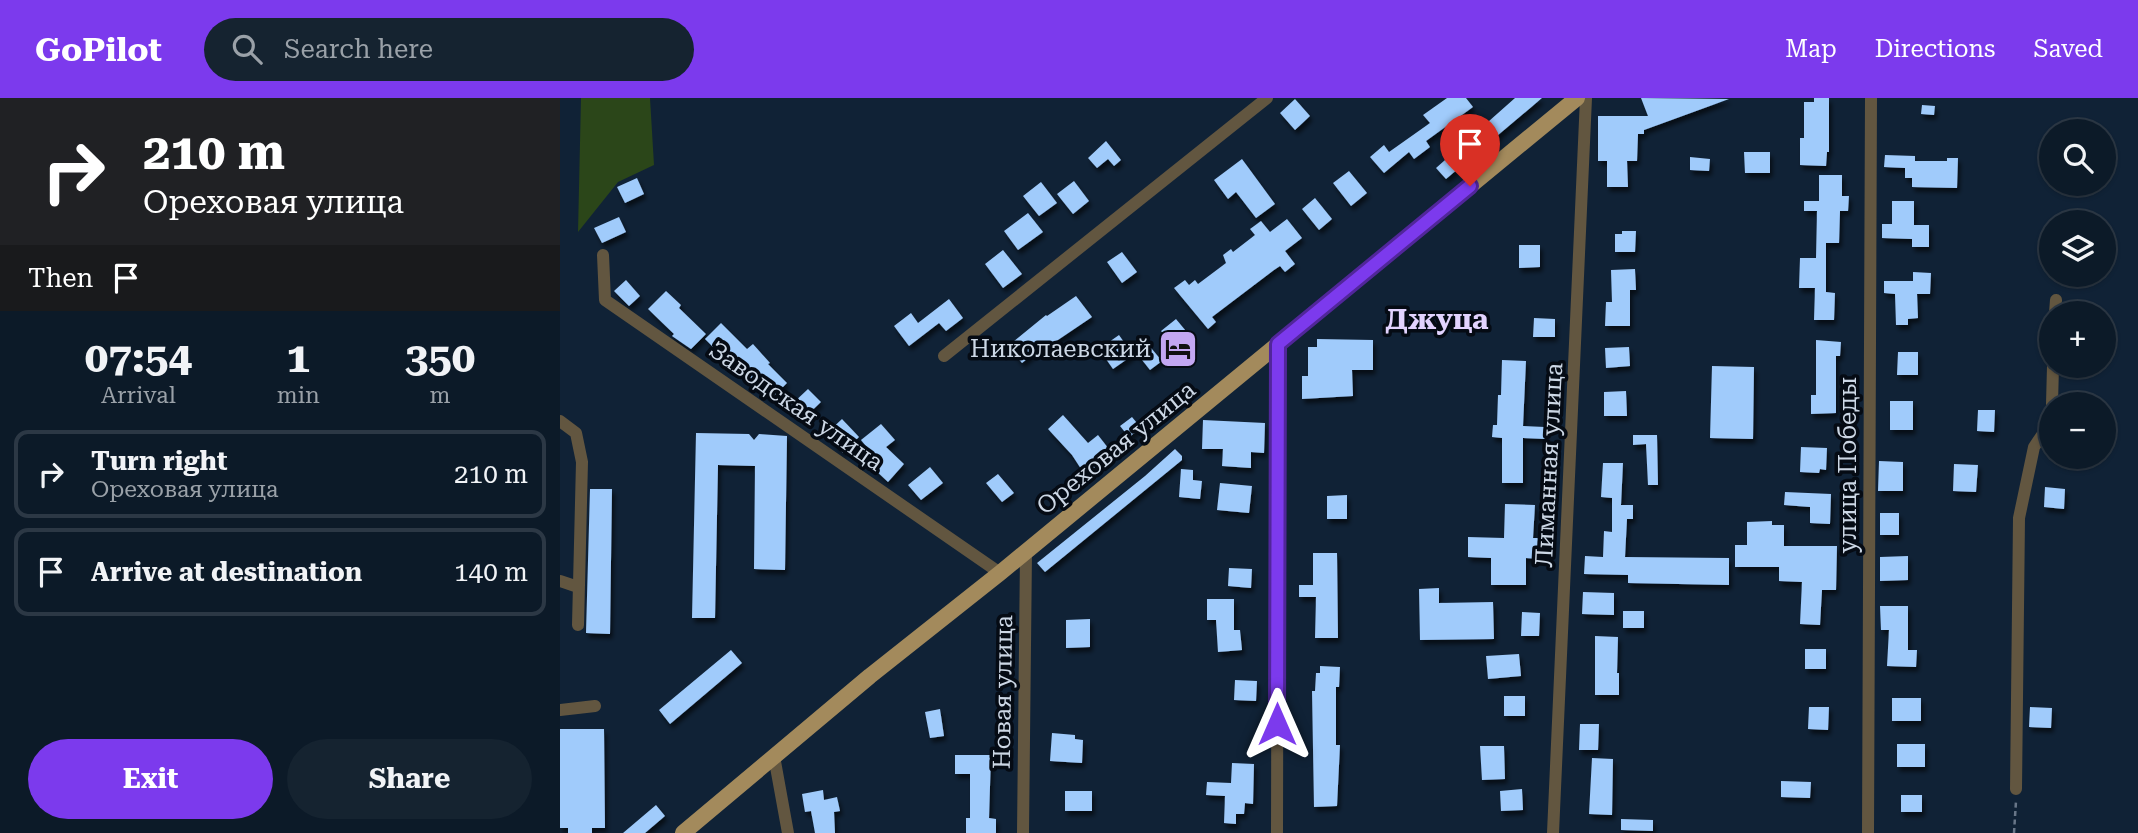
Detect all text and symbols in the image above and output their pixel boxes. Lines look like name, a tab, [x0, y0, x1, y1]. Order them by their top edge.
search box	[204, 18, 694, 81]
text: GoPilot	[35, 30, 162, 69]
icon: search	[228, 30, 266, 68]
text: Search here	[284, 34, 433, 64]
text: Map	[1785, 35, 1837, 63]
text: Directions	[1875, 35, 1995, 63]
text: Saved	[2033, 35, 2103, 63]
pin	[1440, 114, 1500, 186]
map controls	[2039, 119, 2116, 469]
button: search	[2039, 119, 2116, 196]
text: 210 m	[143, 124, 285, 181]
icon: arrive	[1451, 125, 1489, 163]
icon: right	[28, 126, 119, 217]
text: Ореховая улица	[143, 183, 404, 221]
button: layers	[2039, 210, 2116, 287]
icon: arrive	[107, 259, 145, 297]
text: Then	[28, 263, 93, 293]
button: +	[2039, 301, 2116, 378]
district label: Джуца	[1386, 303, 1489, 336]
hotel icon: Николаевский	[1157, 328, 1199, 370]
text: 07:54	[85, 333, 192, 382]
text: 1	[287, 333, 310, 382]
text: 350	[405, 333, 475, 382]
street label: Заводская улица	[704, 335, 888, 477]
place label: Николаевский	[970, 335, 1151, 363]
street label: Лиманная улица	[1530, 362, 1568, 568]
street label: Ореховая улица	[1031, 376, 1201, 520]
street label: улица Победы	[1834, 377, 1862, 553]
text: Arrival	[101, 382, 176, 409]
text: min	[277, 382, 320, 409]
text: m	[429, 382, 450, 409]
button: −	[2039, 392, 2116, 469]
text: Turn right	[91, 446, 227, 476]
icon: right	[32, 455, 70, 493]
text: 210 m	[454, 459, 528, 489]
text: Ореховая улица	[91, 476, 279, 503]
icon: arrive	[32, 553, 70, 591]
text: Arrive at destination	[91, 557, 362, 587]
text: 140 m	[454, 557, 528, 587]
street label: Новая улица	[988, 615, 1018, 769]
position arrow	[1240, 687, 1314, 761]
button: Exit	[28, 739, 273, 819]
button: Share	[287, 739, 532, 819]

